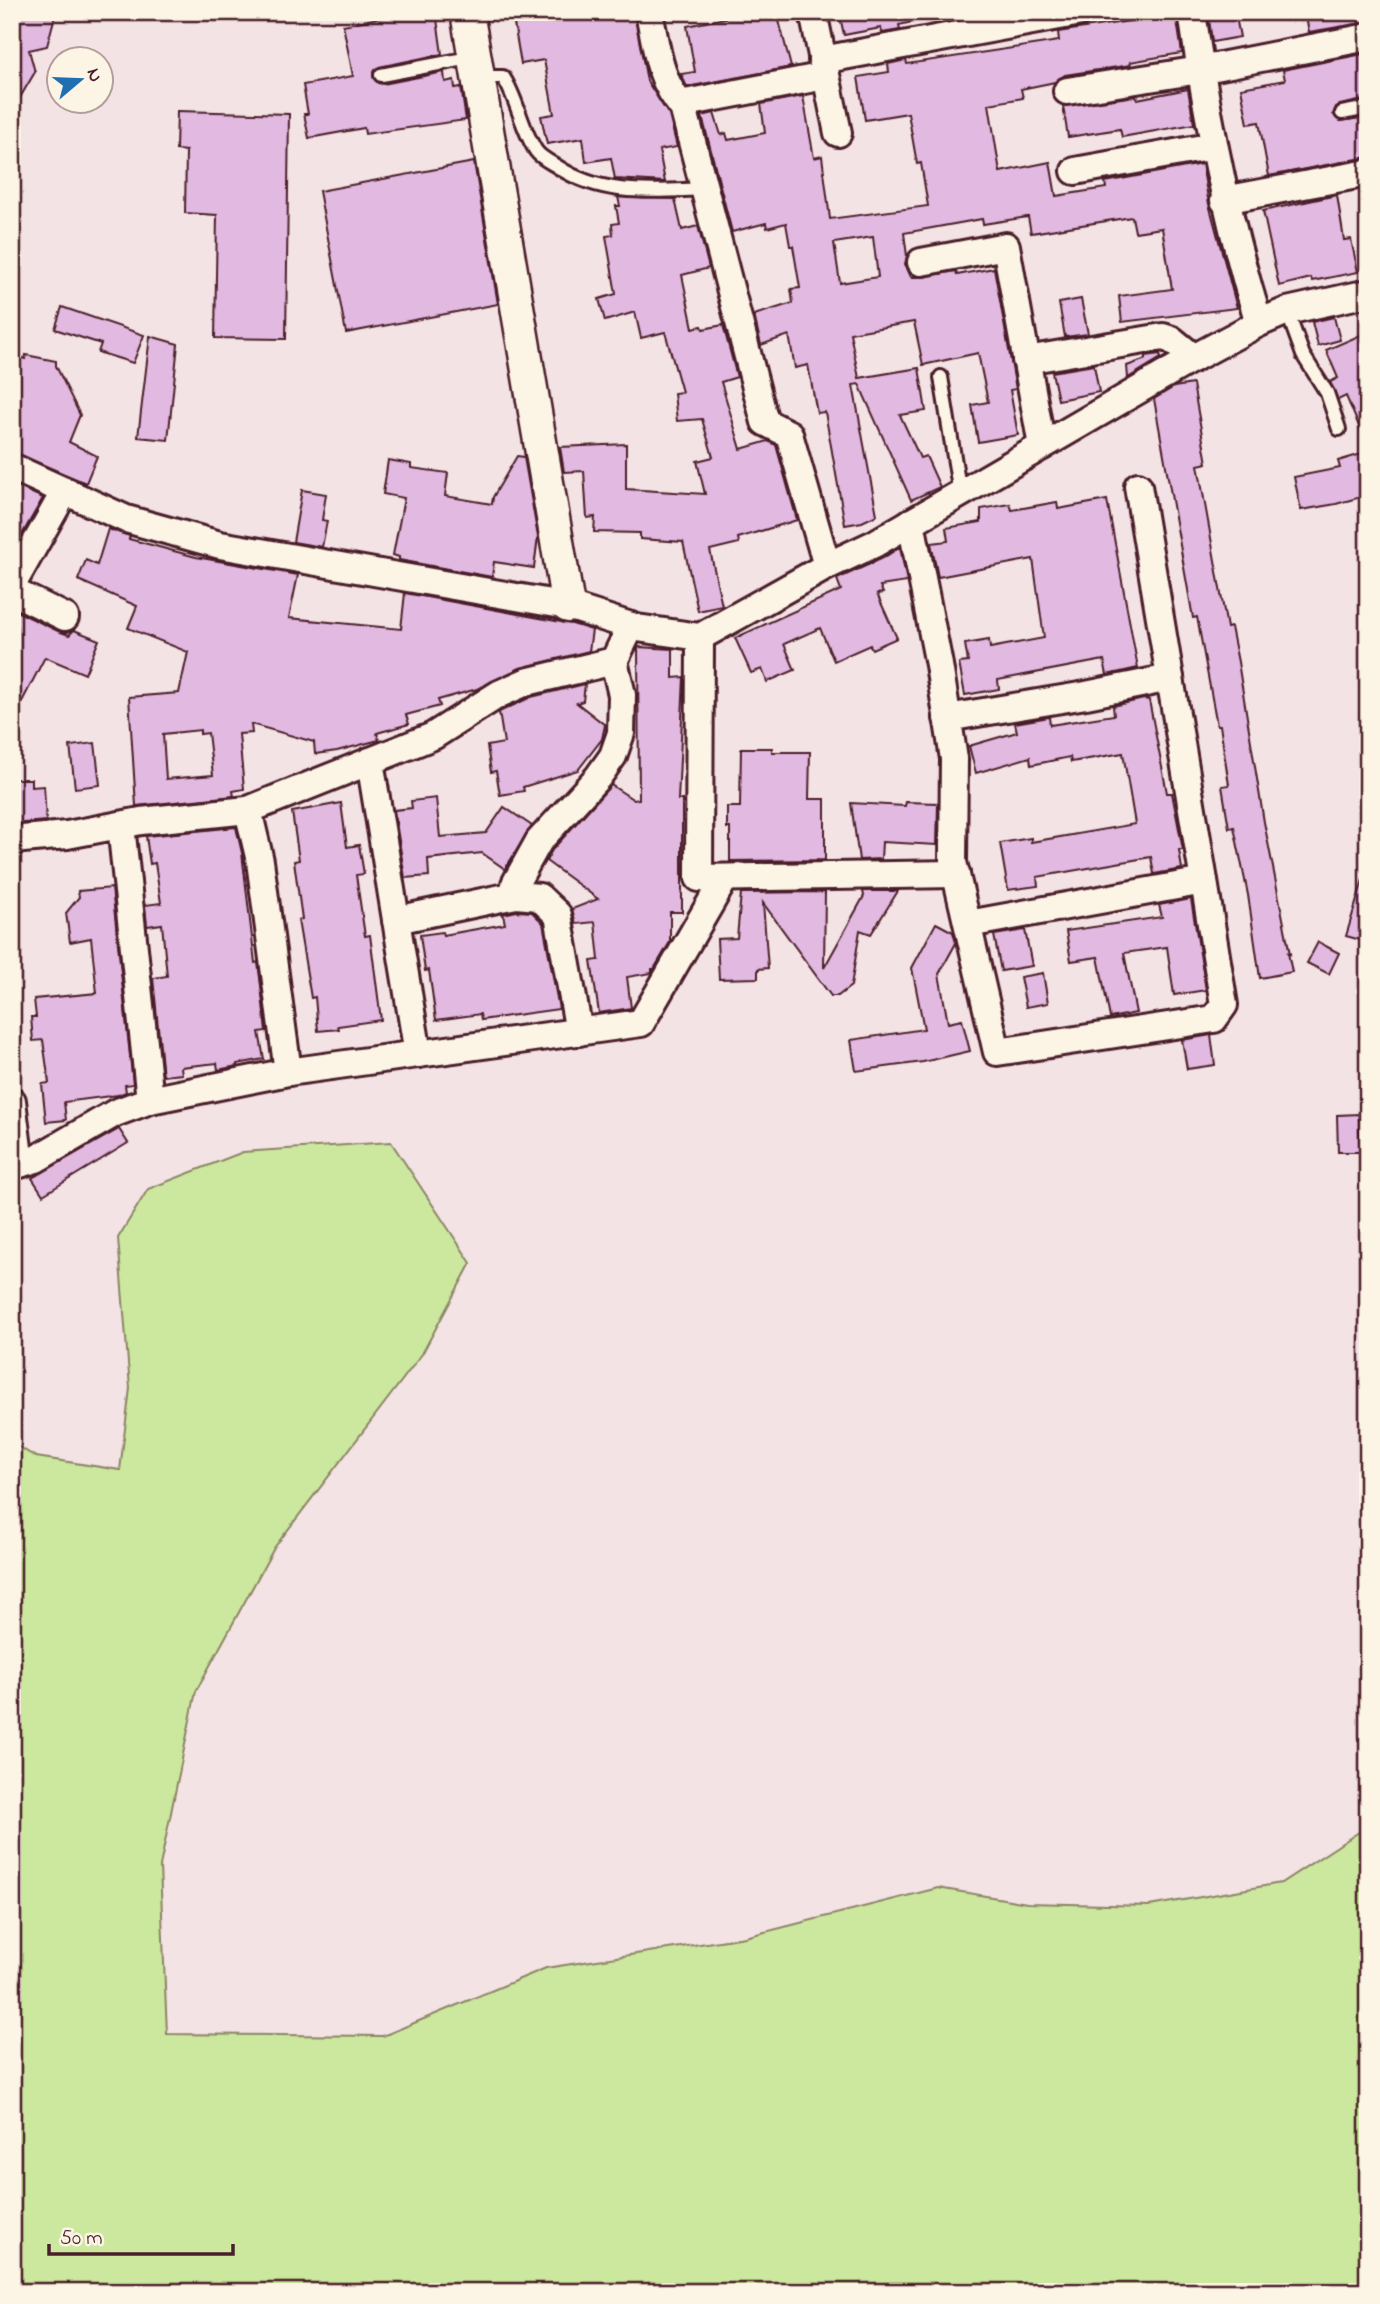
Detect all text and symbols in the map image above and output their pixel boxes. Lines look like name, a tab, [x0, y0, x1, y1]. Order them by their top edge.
north arrow	[46, 46, 116, 116]
text: N	[79, 65, 109, 86]
scale bar	[49, 2213, 233, 2257]
text: 50 m	[60, 2224, 103, 2254]

